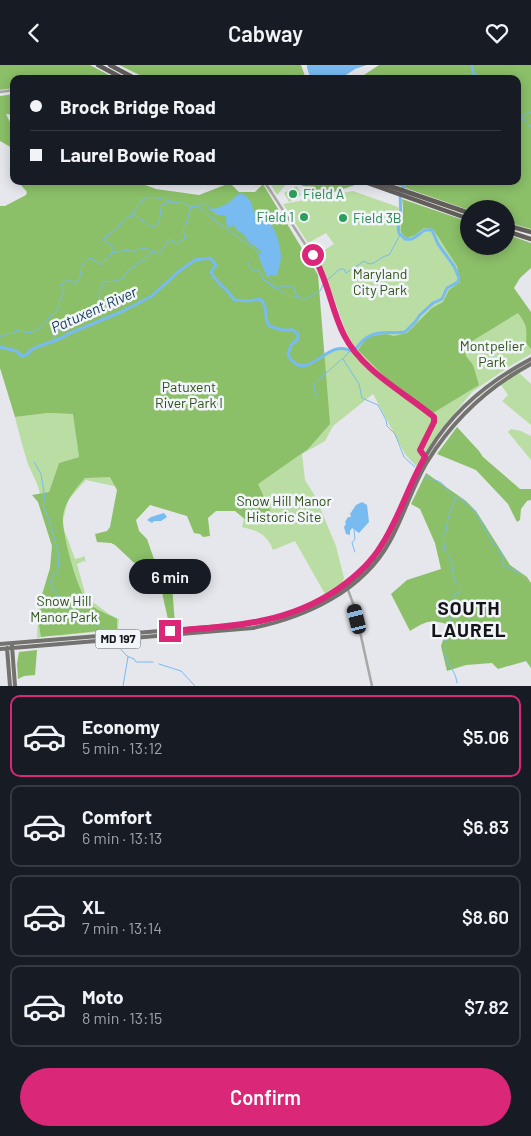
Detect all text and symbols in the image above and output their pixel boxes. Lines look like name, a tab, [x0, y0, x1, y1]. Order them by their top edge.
icon: back	[20, 19, 48, 47]
icon: heart	[483, 19, 511, 47]
text: Cabway	[228, 20, 303, 46]
text: Brock Bridge Road	[60, 95, 216, 118]
text: Laurel Bowie Road	[60, 143, 216, 166]
place label: Field A	[303, 185, 345, 202]
marker: Field A	[287, 188, 299, 200]
map controls	[460, 200, 515, 255]
button: layers	[460, 200, 515, 255]
place label: Field 1	[256, 208, 294, 225]
place label: Field 3B	[353, 209, 402, 226]
marker: Field 1	[298, 211, 310, 223]
marker: Field 3B	[337, 212, 349, 224]
route start	[302, 244, 324, 266]
park label: Maryland City Park	[353, 265, 407, 298]
water label: Patuxent River	[48, 282, 140, 336]
park label: Montpelier Park	[460, 337, 524, 370]
park label: Patuxent River Park I	[155, 378, 223, 411]
park label: Snow Hill Manor Historic Site	[236, 492, 332, 525]
callout: 6 min	[129, 559, 211, 593]
text: 6 min	[151, 567, 189, 586]
park label: Snow Hill Manor Park	[30, 592, 98, 625]
district label: SOUTH LAUREL	[431, 596, 507, 641]
car	[346, 603, 367, 635]
route end	[159, 620, 181, 642]
road number: MD 197	[96, 629, 140, 649]
icon: car	[22, 714, 67, 759]
text: Economy	[82, 715, 160, 738]
text: $5.06	[463, 725, 509, 748]
text: 5 min · 13:12	[82, 738, 163, 757]
icon: car	[22, 804, 67, 849]
text: Comfort	[82, 805, 152, 828]
text: $6.83	[463, 815, 509, 838]
text: 6 min · 13:13	[82, 828, 162, 847]
icon: car	[22, 894, 67, 939]
text: XL	[82, 895, 105, 918]
text: $8.60	[462, 905, 509, 928]
text: 7 min · 13:14	[82, 918, 162, 937]
icon: car	[22, 984, 67, 1029]
text: Moto	[82, 985, 124, 1008]
text: $7.82	[464, 995, 509, 1018]
text: 8 min · 13:15	[82, 1008, 162, 1027]
button: Confirm	[20, 1068, 511, 1126]

